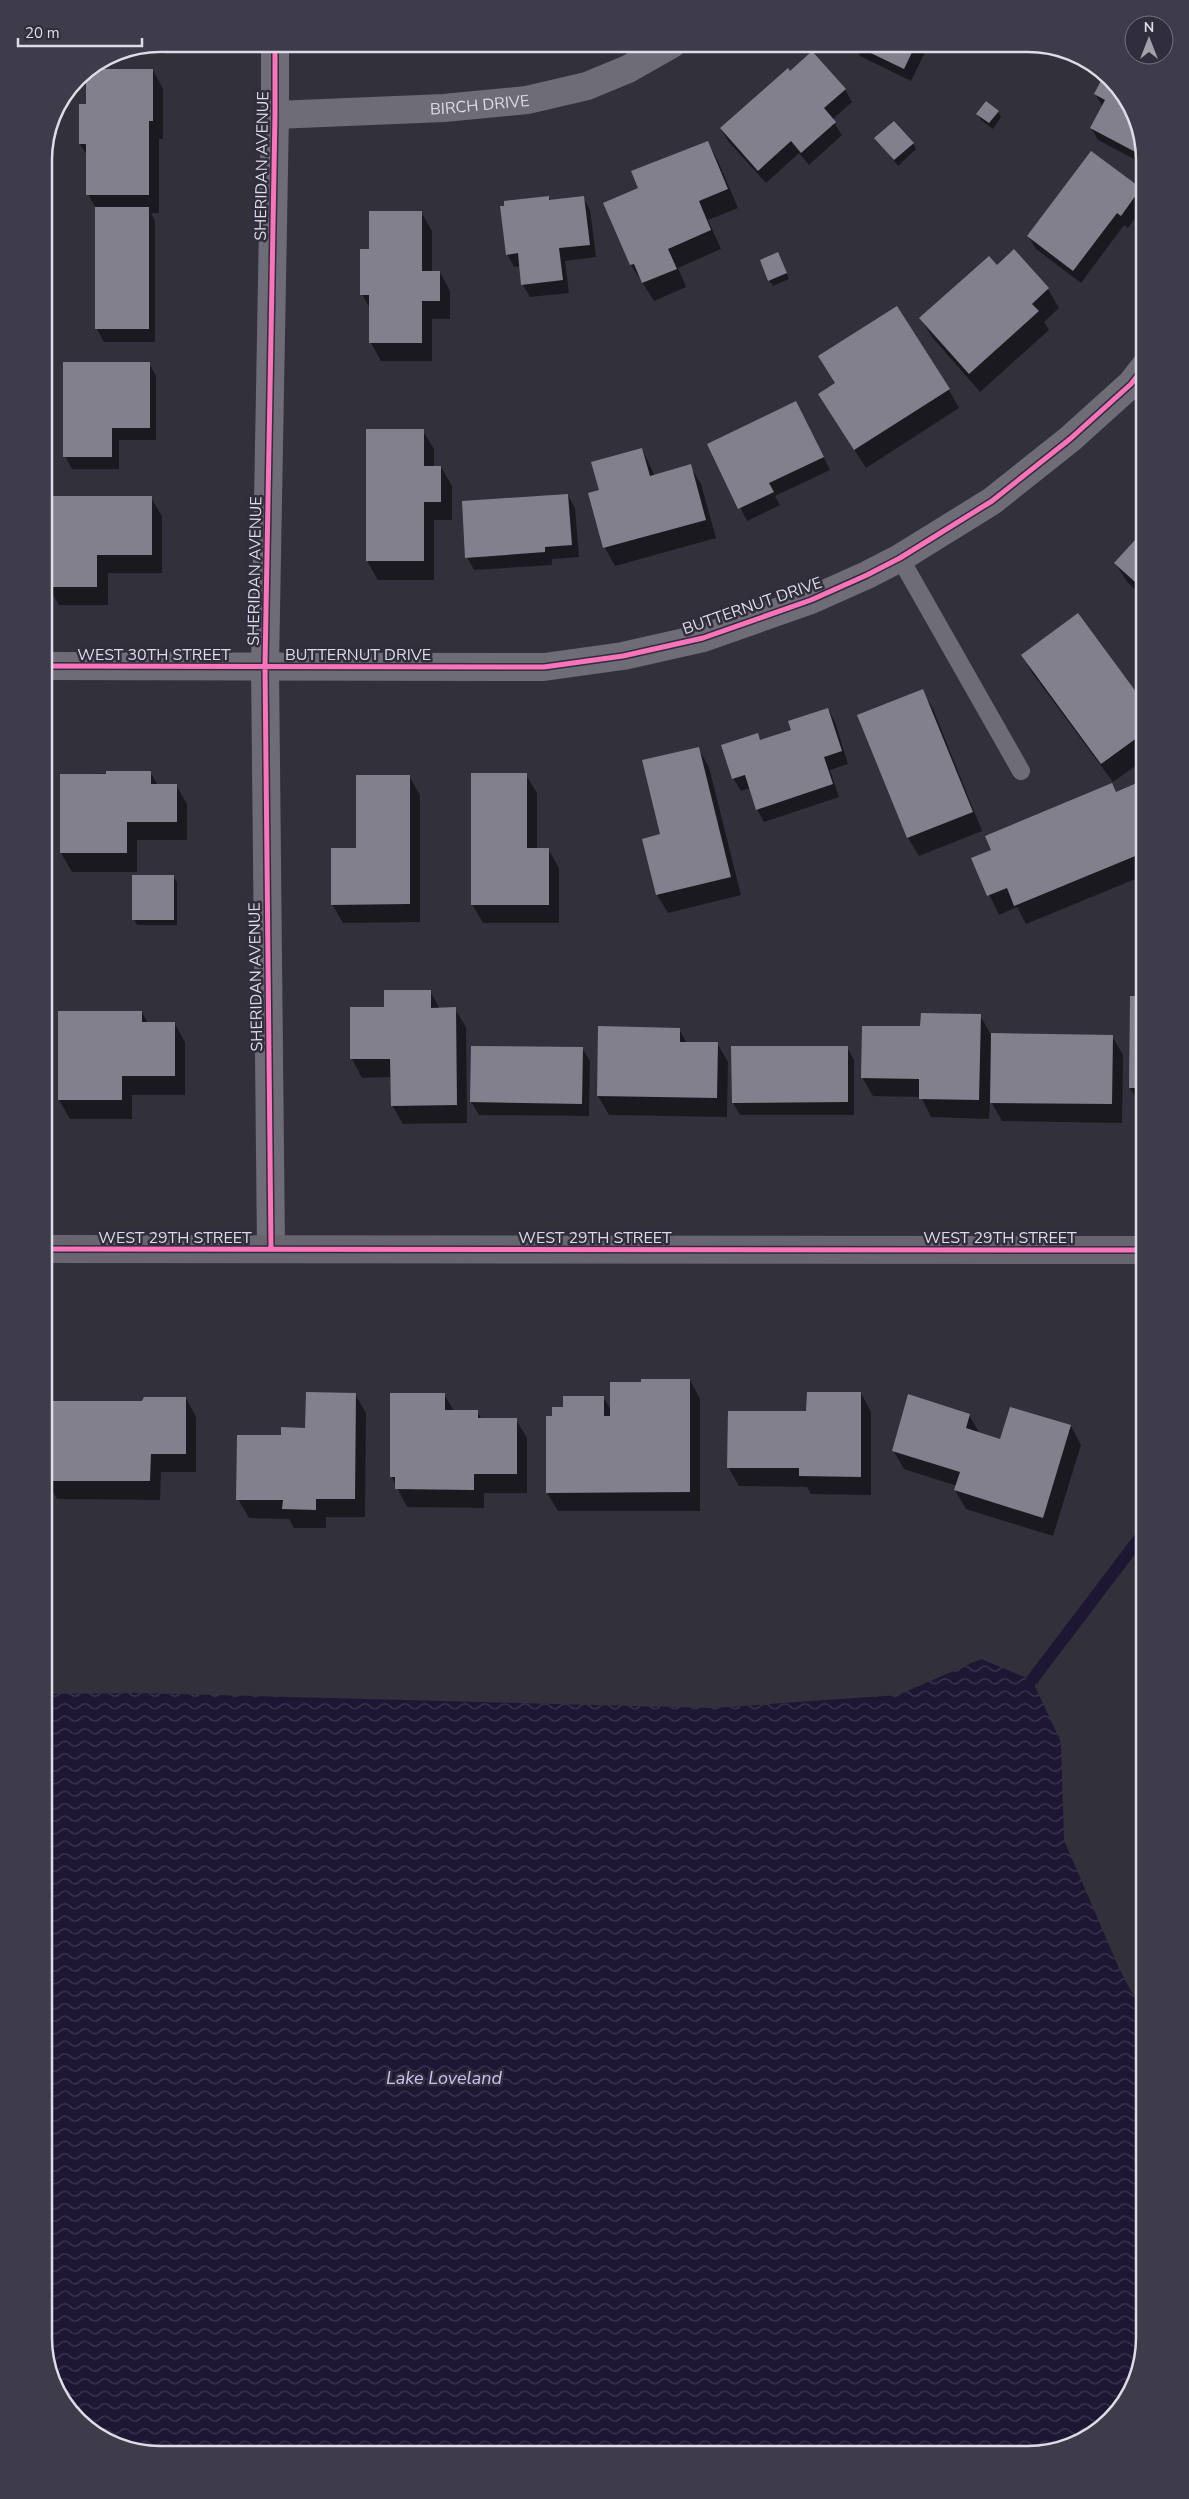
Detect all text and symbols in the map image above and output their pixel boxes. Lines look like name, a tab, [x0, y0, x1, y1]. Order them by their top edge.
scale bar	[18, 15, 141, 47]
north arrow	[1124, 15, 1174, 65]
text: N	[1144, 18, 1154, 37]
text: 20 m	[25, 23, 60, 43]
street label: BIRCH DRIVE	[430, 90, 530, 121]
street label: SHERIDAN AVENUE	[250, 91, 274, 241]
street label: SHERIDAN AVENUE	[243, 496, 267, 646]
street label: BUTTERNUT DRIVE	[680, 572, 825, 640]
street label: WEST 30TH STREET	[77, 644, 231, 666]
street label: BUTTERNUT DRIVE	[285, 644, 431, 666]
street label: SHERIDAN AVENUE	[244, 902, 268, 1052]
street label: WEST 29TH STREET	[98, 1227, 252, 1249]
street label: WEST 29TH STREET	[518, 1227, 672, 1249]
street label: WEST 29TH STREET	[923, 1227, 1077, 1249]
water label: Lake Loveland	[386, 2066, 503, 2090]

